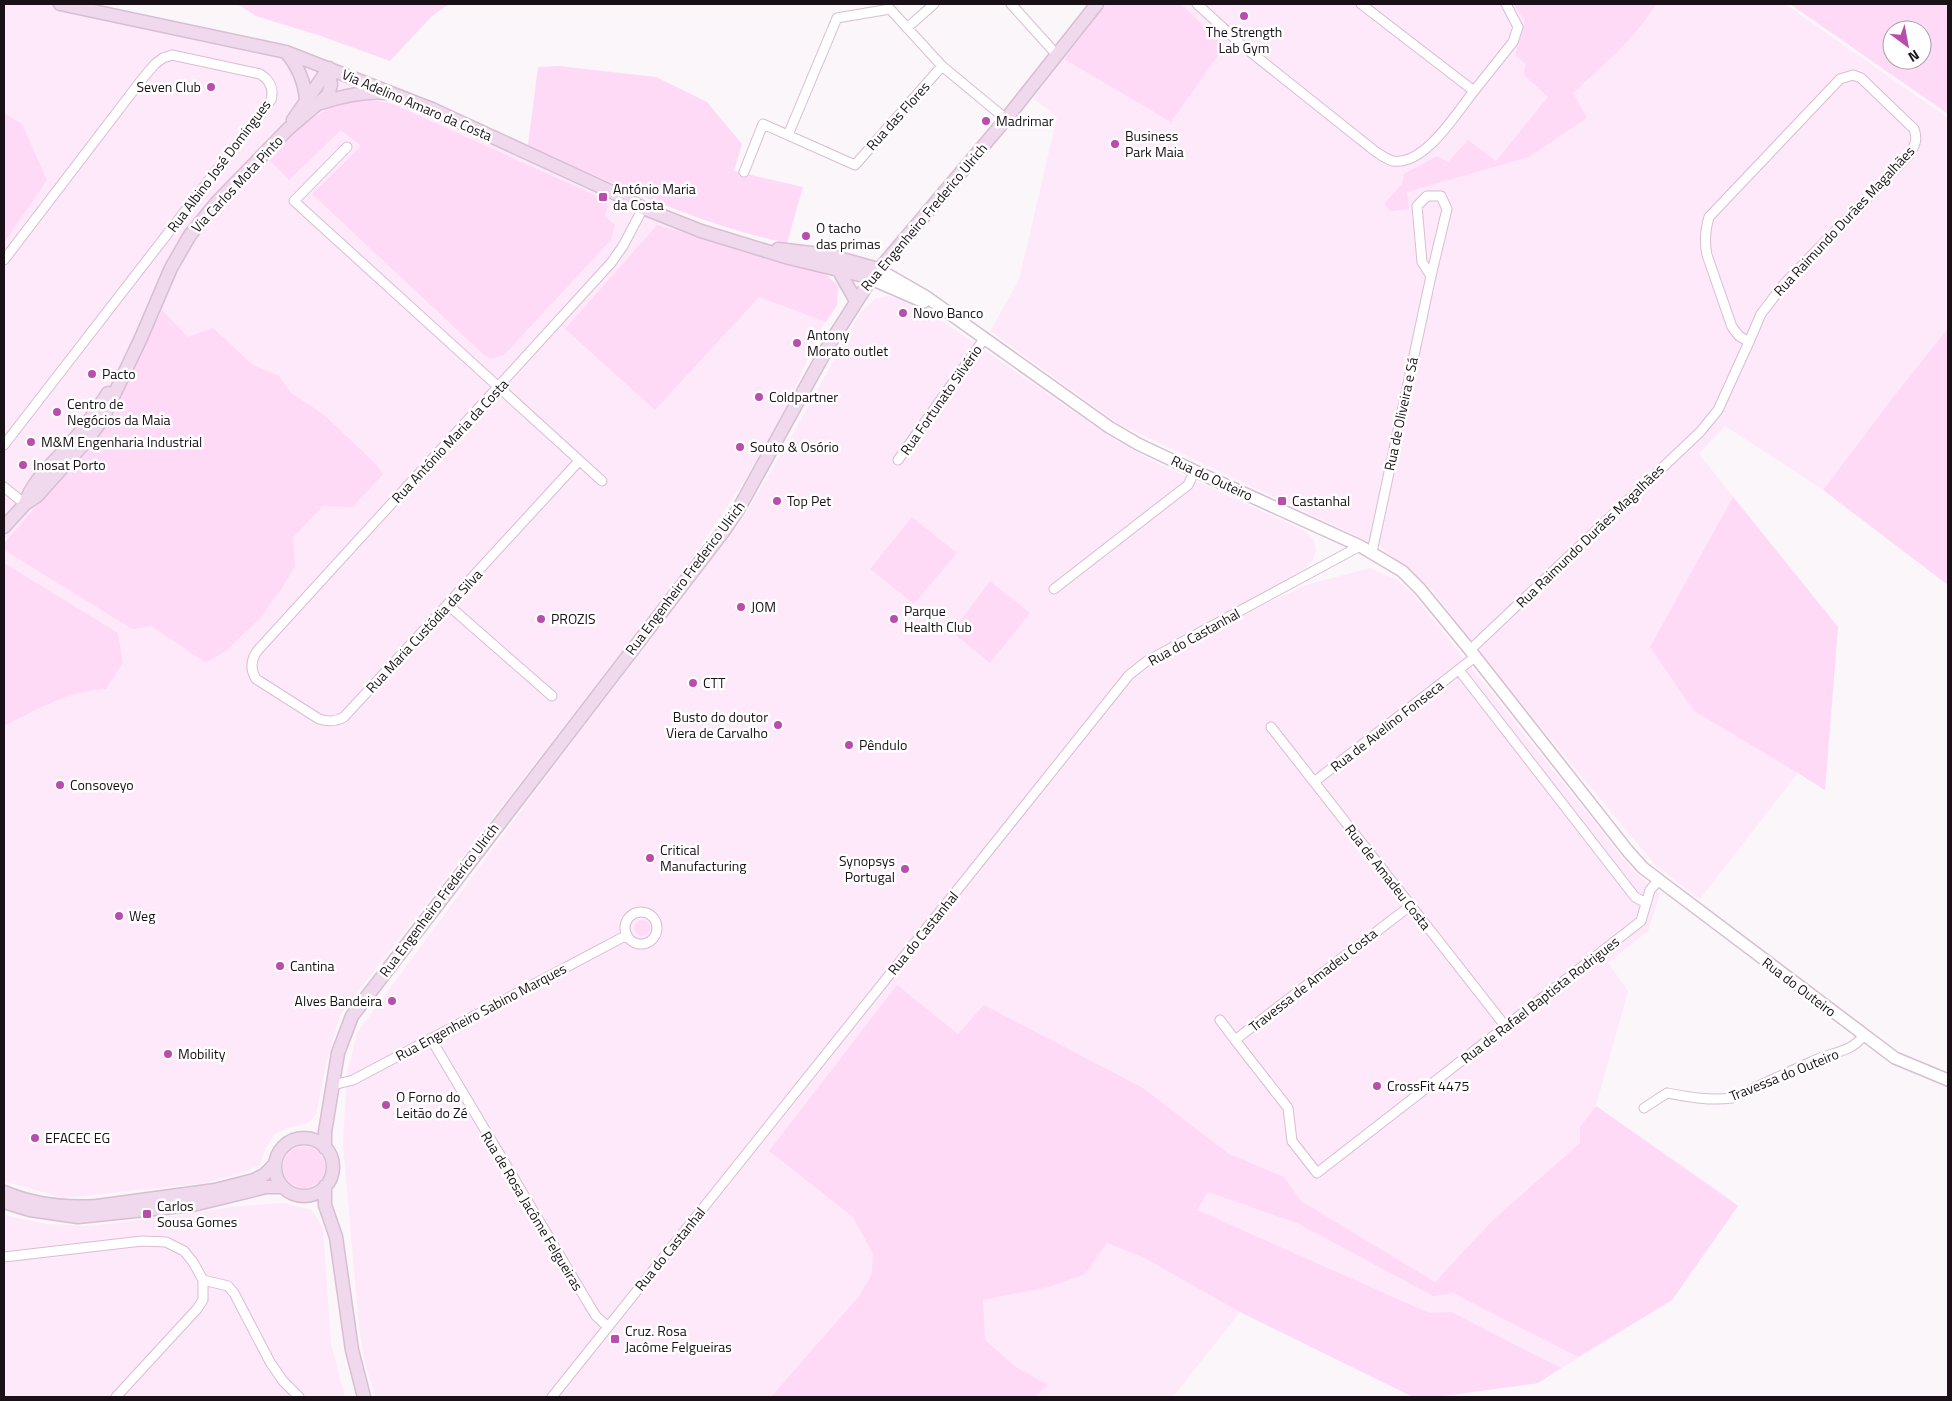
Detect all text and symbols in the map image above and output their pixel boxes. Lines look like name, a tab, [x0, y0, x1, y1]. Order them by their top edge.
marker: The Strength Lab Gym	[1238, 10, 1250, 22]
north arrow	[1882, 20, 1932, 70]
place label: The Strength Lab Gym	[1206, 21, 1282, 58]
text: N	[1904, 45, 1924, 68]
street label: Via Adelino Amaro da Costa	[339, 63, 496, 146]
place label: Seven Club	[137, 76, 201, 97]
street label: Rua das Flores	[861, 77, 934, 155]
marker: Seven Club	[205, 81, 217, 93]
street label: Rua Albino José Domingues	[162, 95, 275, 236]
place label: Madrimar	[996, 110, 1054, 131]
marker: Madrimar	[980, 115, 992, 127]
place label: Business Park Maia	[1125, 125, 1184, 162]
street label: Via Carlos Mota Pinto	[186, 130, 287, 237]
street label: Rua Engenheiro Frederico Ulrich	[855, 138, 992, 295]
marker: Business Park Maia	[1109, 138, 1121, 150]
street label: Rua Raimundo Durães Magalhães	[1768, 141, 1919, 300]
place label: António Maria da Costa	[613, 178, 696, 215]
marker: António Maria da Costa	[597, 191, 609, 203]
place label: O tacho das primas	[816, 217, 881, 254]
marker: O tacho das primas	[800, 230, 812, 242]
place label: Novo Banco	[913, 302, 983, 323]
marker: Novo Banco	[897, 307, 909, 319]
place label: Antony Morato outlet	[807, 324, 888, 361]
marker: Antony Morato outlet	[791, 337, 803, 349]
street label: Rua Fortunato Silvério	[895, 340, 987, 459]
street label: Rua de Oliveira e Sá	[1378, 355, 1423, 473]
place label: Pacto	[102, 363, 136, 384]
marker: Pacto	[86, 368, 98, 380]
street label: Rua António Maria da Costa	[386, 374, 513, 507]
place label: Coldpartner	[769, 386, 838, 407]
marker: Coldpartner	[753, 391, 765, 403]
place label: Centro de Negócios da Maia	[67, 393, 171, 430]
marker: Centro de Negócios da Maia	[51, 406, 63, 418]
place label: M&M Engenharia Industrial	[41, 431, 202, 452]
marker: M&M Engenharia Industrial	[25, 436, 37, 448]
place label: Souto & Osório	[750, 436, 839, 457]
marker: Souto & Osório	[734, 441, 746, 453]
street label: Rua do Outeiro	[1168, 449, 1256, 506]
place label: Inosat Porto	[33, 454, 106, 475]
marker: Inosat Porto	[17, 459, 29, 471]
street label: Rua Raimundo Durães Magalhães	[1511, 459, 1668, 612]
place label: Top Pet	[787, 490, 831, 511]
place label: Castanhal	[1292, 490, 1350, 511]
marker: Top Pet	[771, 495, 783, 507]
marker: Castanhal	[1276, 495, 1288, 507]
street label: Rua Engenheiro Frederico Ulrich	[620, 497, 749, 659]
street label: Rua Maria Custódia da Silva	[361, 564, 487, 697]
place label: JOM	[751, 596, 776, 617]
place label: Parque Health Club	[904, 600, 972, 637]
marker: JOM	[735, 601, 747, 613]
street label: Rua do Castanhal	[1144, 603, 1244, 671]
place label: PROZIS	[551, 608, 596, 629]
marker: PROZIS	[535, 613, 547, 625]
marker: Parque Health Club	[888, 613, 900, 625]
place label: CTT	[703, 672, 726, 693]
street label: Rua de Avelino Fonseca	[1326, 675, 1448, 777]
marker: CTT	[687, 677, 699, 689]
place label: Busto do doutor Viera de Carvalho	[666, 706, 768, 743]
marker: Busto do doutor Viera de Carvalho	[772, 719, 784, 731]
place label: Pêndulo	[859, 734, 907, 755]
marker: Pêndulo	[843, 739, 855, 751]
place label: Consoveyo	[70, 774, 134, 795]
marker: Consoveyo	[54, 779, 66, 791]
street label: Rua Engenheiro Frederico Ulrich	[374, 819, 503, 981]
street label: Rua de Amadeu Costa	[1340, 819, 1436, 934]
place label: Critical Manufacturing	[660, 839, 746, 876]
place label: Synopsys Portugal	[839, 850, 895, 887]
marker: Critical Manufacturing	[644, 852, 656, 864]
marker: Synopsys Portugal	[899, 863, 911, 875]
street label: Rua do Castanhal	[882, 886, 963, 979]
place label: Weg	[129, 905, 155, 926]
marker: Weg	[113, 910, 125, 922]
street label: Travessa de Amadeu Costa	[1244, 923, 1381, 1036]
street label: Rua de Rafael Baptista Rodrigues	[1456, 931, 1623, 1068]
street label: Rua do Outeiro	[1758, 952, 1841, 1021]
place label: Cantina	[290, 955, 335, 976]
street label: Rua Engenheiro Sabino Marques	[392, 957, 570, 1066]
marker: Cantina	[274, 960, 286, 972]
place label: Alves Bandeira	[295, 990, 382, 1011]
marker: Alves Bandeira	[386, 995, 398, 1007]
place label: Mobility	[178, 1043, 226, 1064]
street label: Travessa do Outeiro	[1726, 1043, 1842, 1106]
marker: Mobility	[162, 1048, 174, 1060]
place label: CrossFit 4475	[1387, 1075, 1470, 1096]
marker: CrossFit 4475	[1371, 1080, 1383, 1092]
place label: O Forno do Leitão do Zé	[396, 1086, 467, 1123]
marker: O Forno do Leitão do Zé	[380, 1099, 392, 1111]
place label: EFACEC EG	[45, 1127, 110, 1148]
street label: Rua de Rosa Jacôme Felgueiras	[476, 1127, 589, 1295]
marker: EFACEC EG	[29, 1132, 41, 1144]
place label: Carlos Sousa Gomes	[157, 1195, 237, 1232]
street label: Rua do Castanhal	[629, 1202, 710, 1295]
marker: Carlos Sousa Gomes	[141, 1208, 153, 1220]
place label: Cruz. Rosa Jacôme Felgueiras	[625, 1320, 732, 1357]
marker: Cruz. Rosa Jacôme Felgueiras	[609, 1333, 621, 1345]

